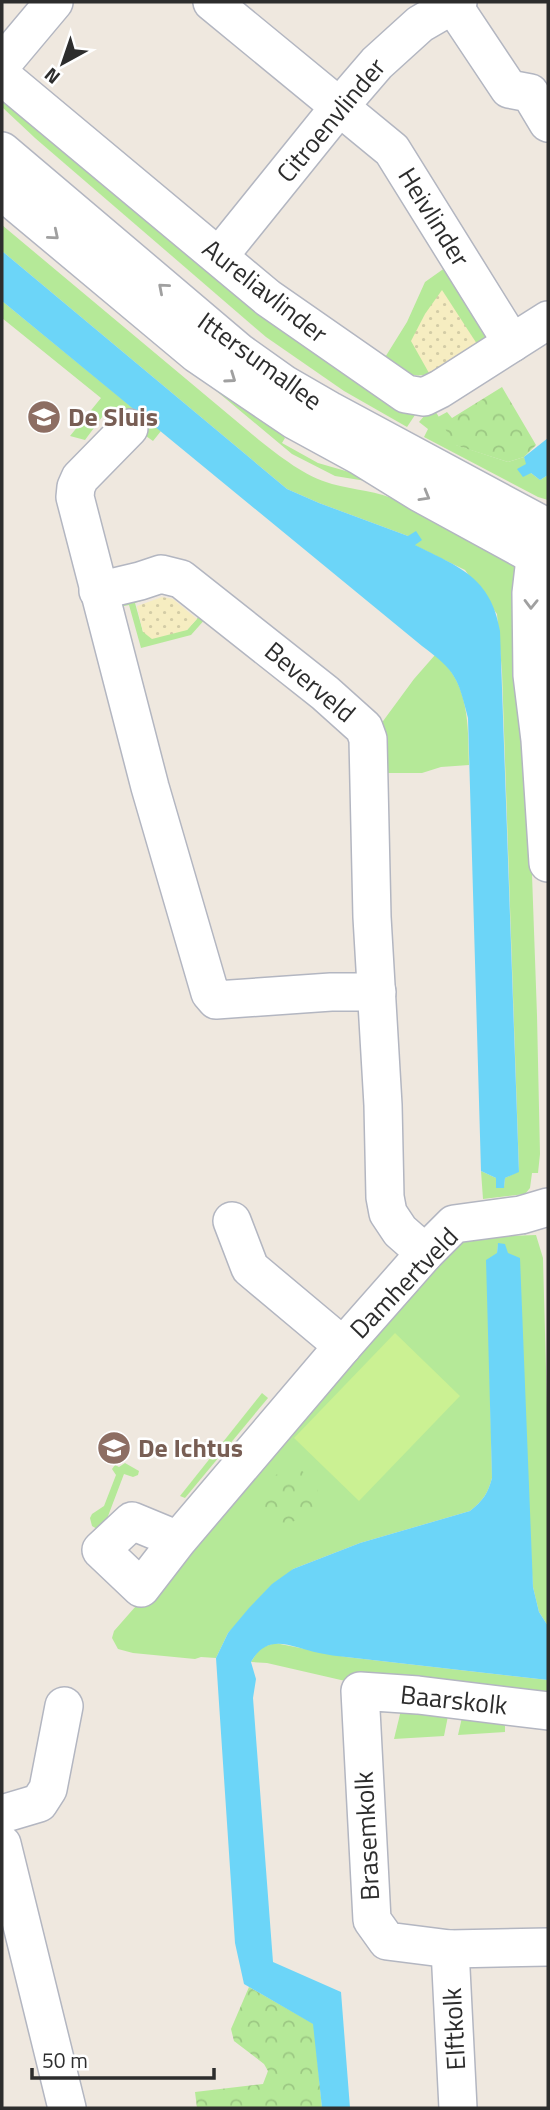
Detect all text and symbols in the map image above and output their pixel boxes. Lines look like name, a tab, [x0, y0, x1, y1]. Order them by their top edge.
north arrow	[28, 28, 98, 98]
street label: Citroenvlinder	[267, 49, 395, 191]
text: N	[37, 61, 66, 92]
street label: Heivlinder	[389, 160, 480, 274]
one-way arrow	[46, 227, 59, 239]
street label: Aureliavlinder	[194, 229, 336, 352]
one-way arrow	[158, 284, 171, 296]
street label: Ittersumallee	[190, 302, 331, 419]
one-way arrow	[223, 370, 236, 382]
place label: De Sluis	[68, 397, 158, 436]
school or university icon: De Sluis	[25, 398, 63, 436]
one-way arrow	[418, 488, 430, 501]
one-way arrow	[523, 599, 539, 609]
street label: Beverveld	[256, 632, 364, 731]
street label: Damhertveld	[340, 1218, 467, 1347]
place label: De Ichtus	[138, 1428, 243, 1467]
school or university icon: De Ichtus	[95, 1429, 133, 1467]
street label: Baarskolk	[399, 1674, 510, 1725]
street label: Brasemkolk	[344, 1770, 389, 1902]
street label: Elftkolk	[432, 1987, 475, 2071]
scale bar	[32, 2036, 214, 2080]
text: 50 m	[42, 2044, 88, 2076]

